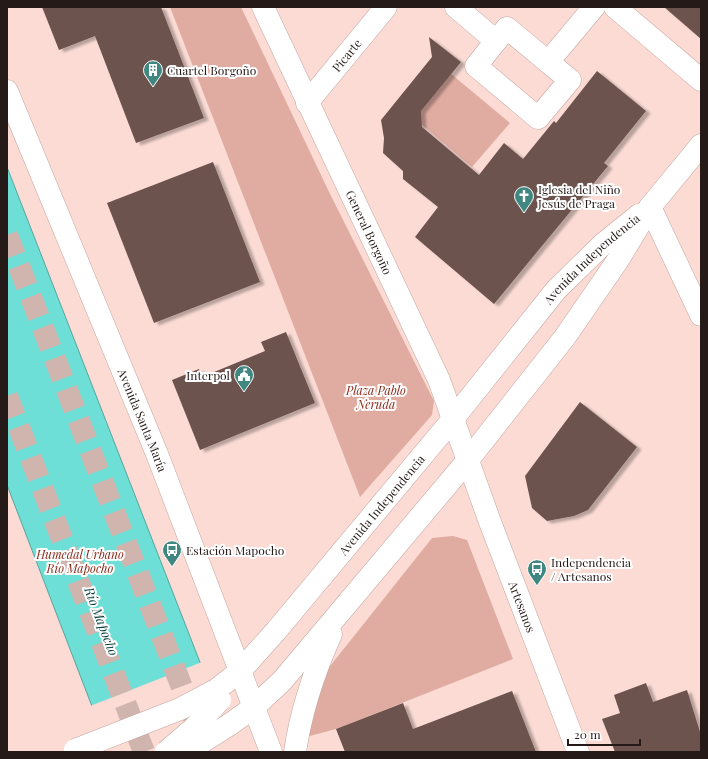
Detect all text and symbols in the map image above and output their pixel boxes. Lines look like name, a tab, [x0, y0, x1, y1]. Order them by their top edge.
street label: Picarte	[328, 35, 365, 75]
building icon: Cuartel Borgoño	[142, 59, 164, 87]
place label: Cuartel Borgoño	[167, 62, 257, 78]
place label: Iglesia del Niño Jesús de Praga	[537, 181, 621, 211]
church icon: Iglesia del Niño Jesús de Praga	[513, 185, 535, 213]
street label: General Borgoño	[343, 187, 396, 277]
street label: Avenida Independencia	[539, 210, 643, 308]
public building icon: Interpol	[233, 364, 255, 392]
street label: Avenida Santa María	[114, 365, 171, 474]
place label: Interpol	[186, 367, 231, 383]
park label: Plaza Pablo Neruda	[345, 382, 406, 412]
street label: Avenida Independencia	[334, 451, 428, 559]
bus stop icon: Estación Mapocho	[161, 539, 183, 567]
place label: Estación Mapocho	[186, 542, 285, 558]
park label: Humedal Urbano Río Mapocho	[35, 546, 124, 576]
place label: Independencia / Artesanos	[551, 554, 631, 584]
bus stop icon: Independencia / Artesanos	[526, 558, 548, 586]
street label: Artesanos	[505, 578, 539, 635]
water label: Río Mapocho	[81, 583, 123, 658]
scale bar	[568, 721, 640, 747]
text: 20 m	[574, 726, 601, 742]

